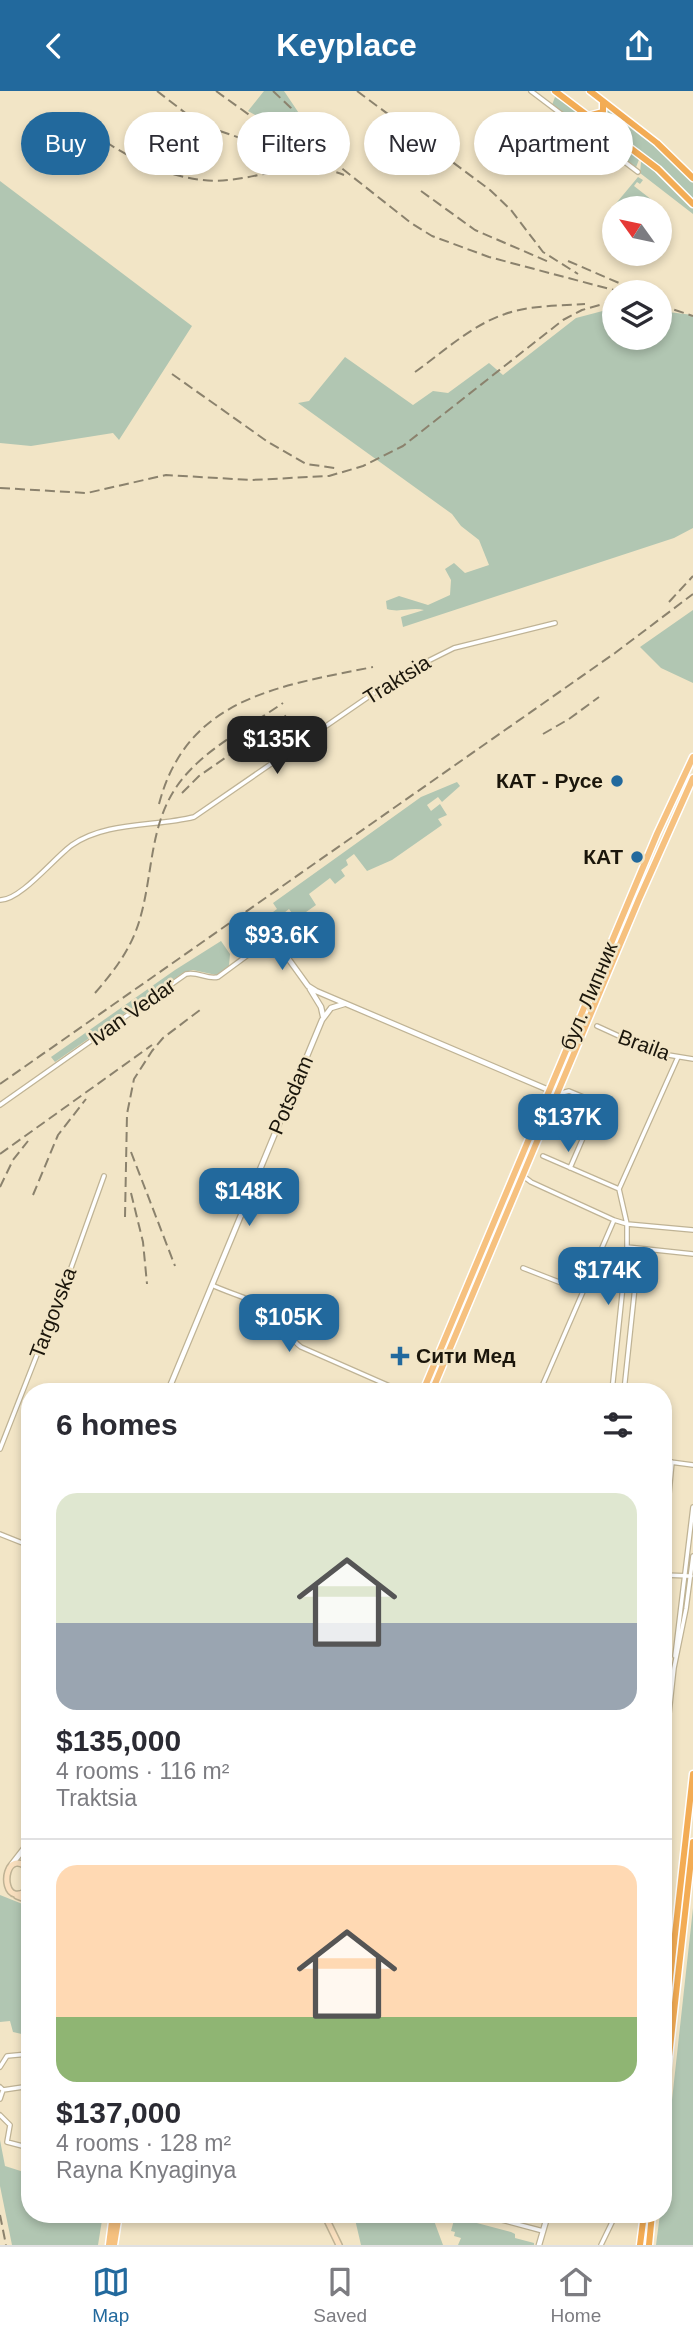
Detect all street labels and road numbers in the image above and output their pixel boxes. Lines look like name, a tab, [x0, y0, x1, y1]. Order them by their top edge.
street label: Traktsia	[359, 650, 434, 709]
street label: бул. Липник	[555, 938, 622, 1053]
street label: Ivan Vedar	[84, 973, 179, 1050]
street label: Braila	[615, 1025, 674, 1065]
street label: Potsdam	[264, 1052, 317, 1137]
street label: Targovska	[25, 1264, 81, 1362]

